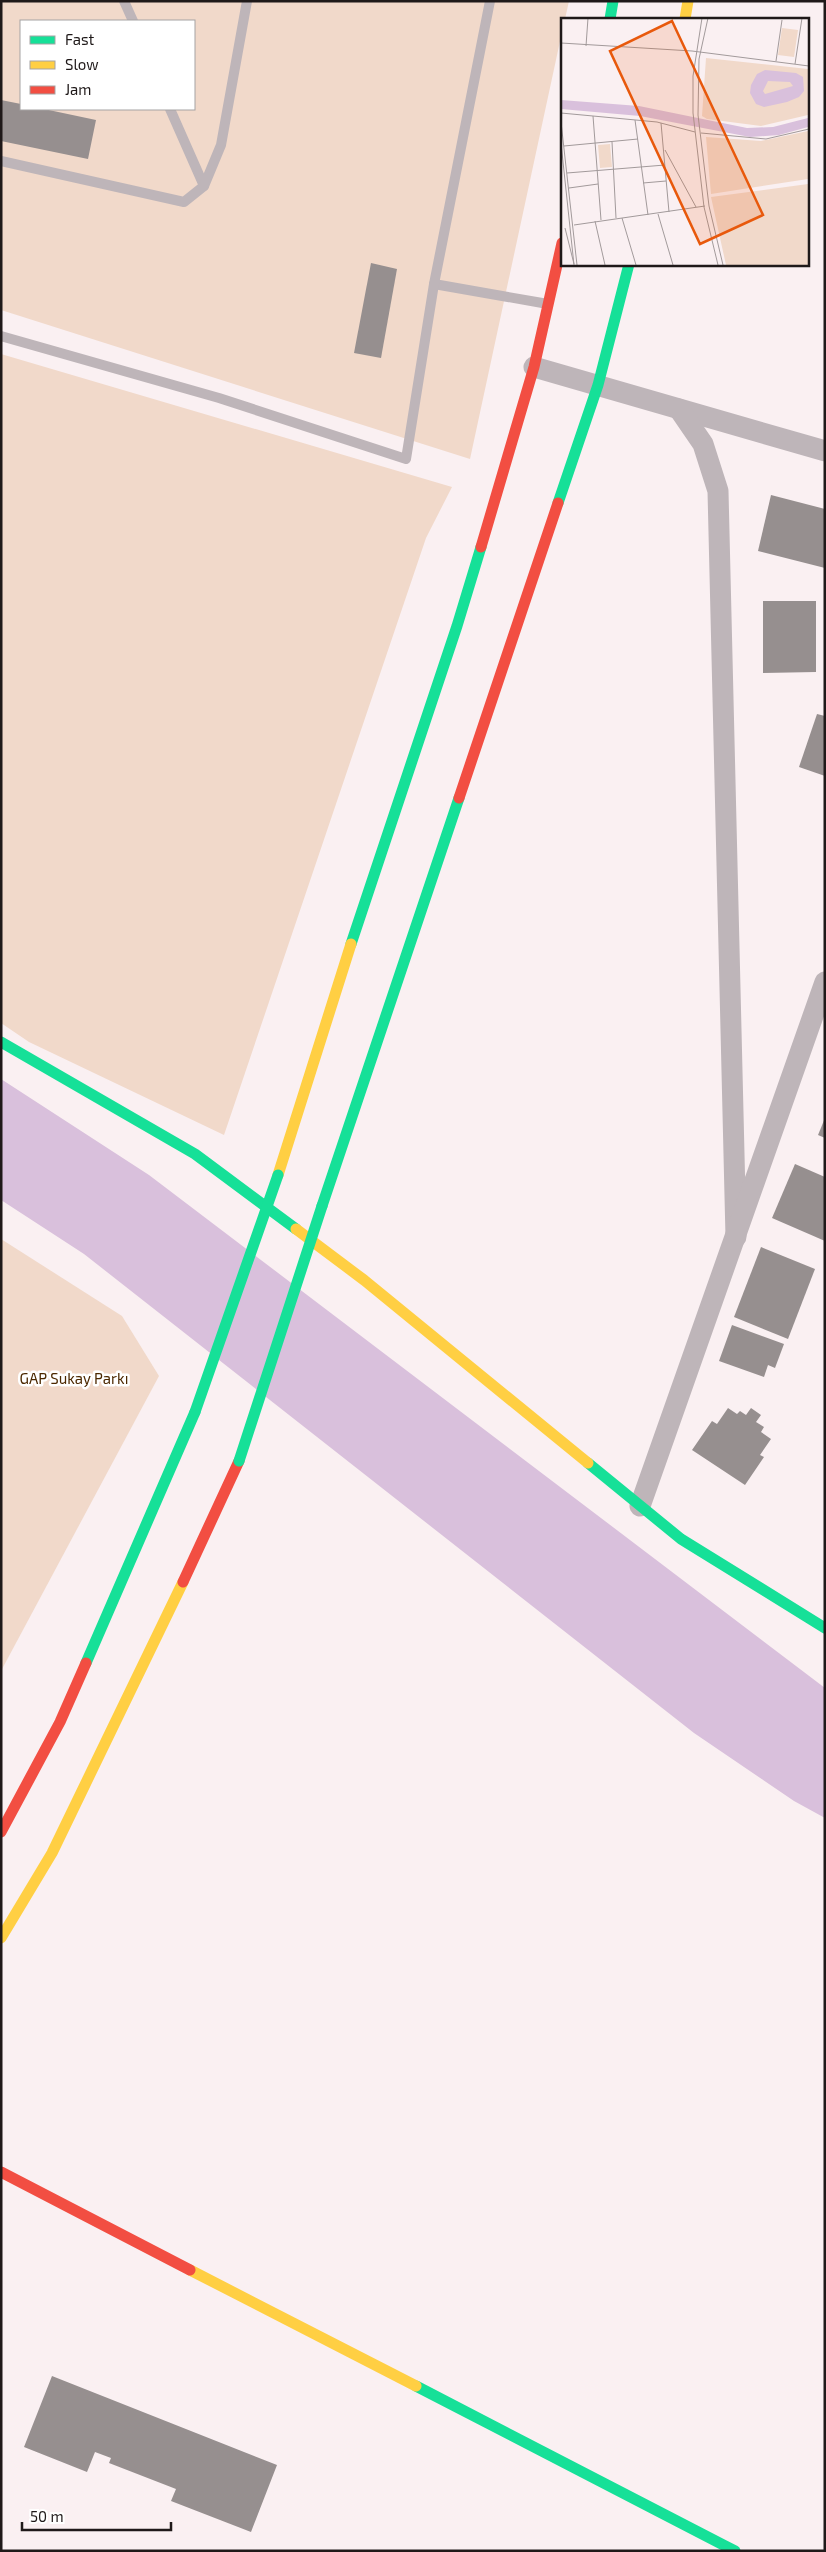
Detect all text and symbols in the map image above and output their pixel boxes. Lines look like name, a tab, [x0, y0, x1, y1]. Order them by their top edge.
inset map	[561, 18, 808, 265]
legend	[20, 20, 195, 110]
text: Fast	[65, 30, 95, 48]
text: Slow	[65, 55, 99, 73]
text: Jam	[65, 80, 91, 98]
park label: GAP Sukay Parkı	[20, 1369, 128, 1387]
scale bar	[22, 2500, 171, 2532]
text: 50 m	[30, 2507, 64, 2525]

